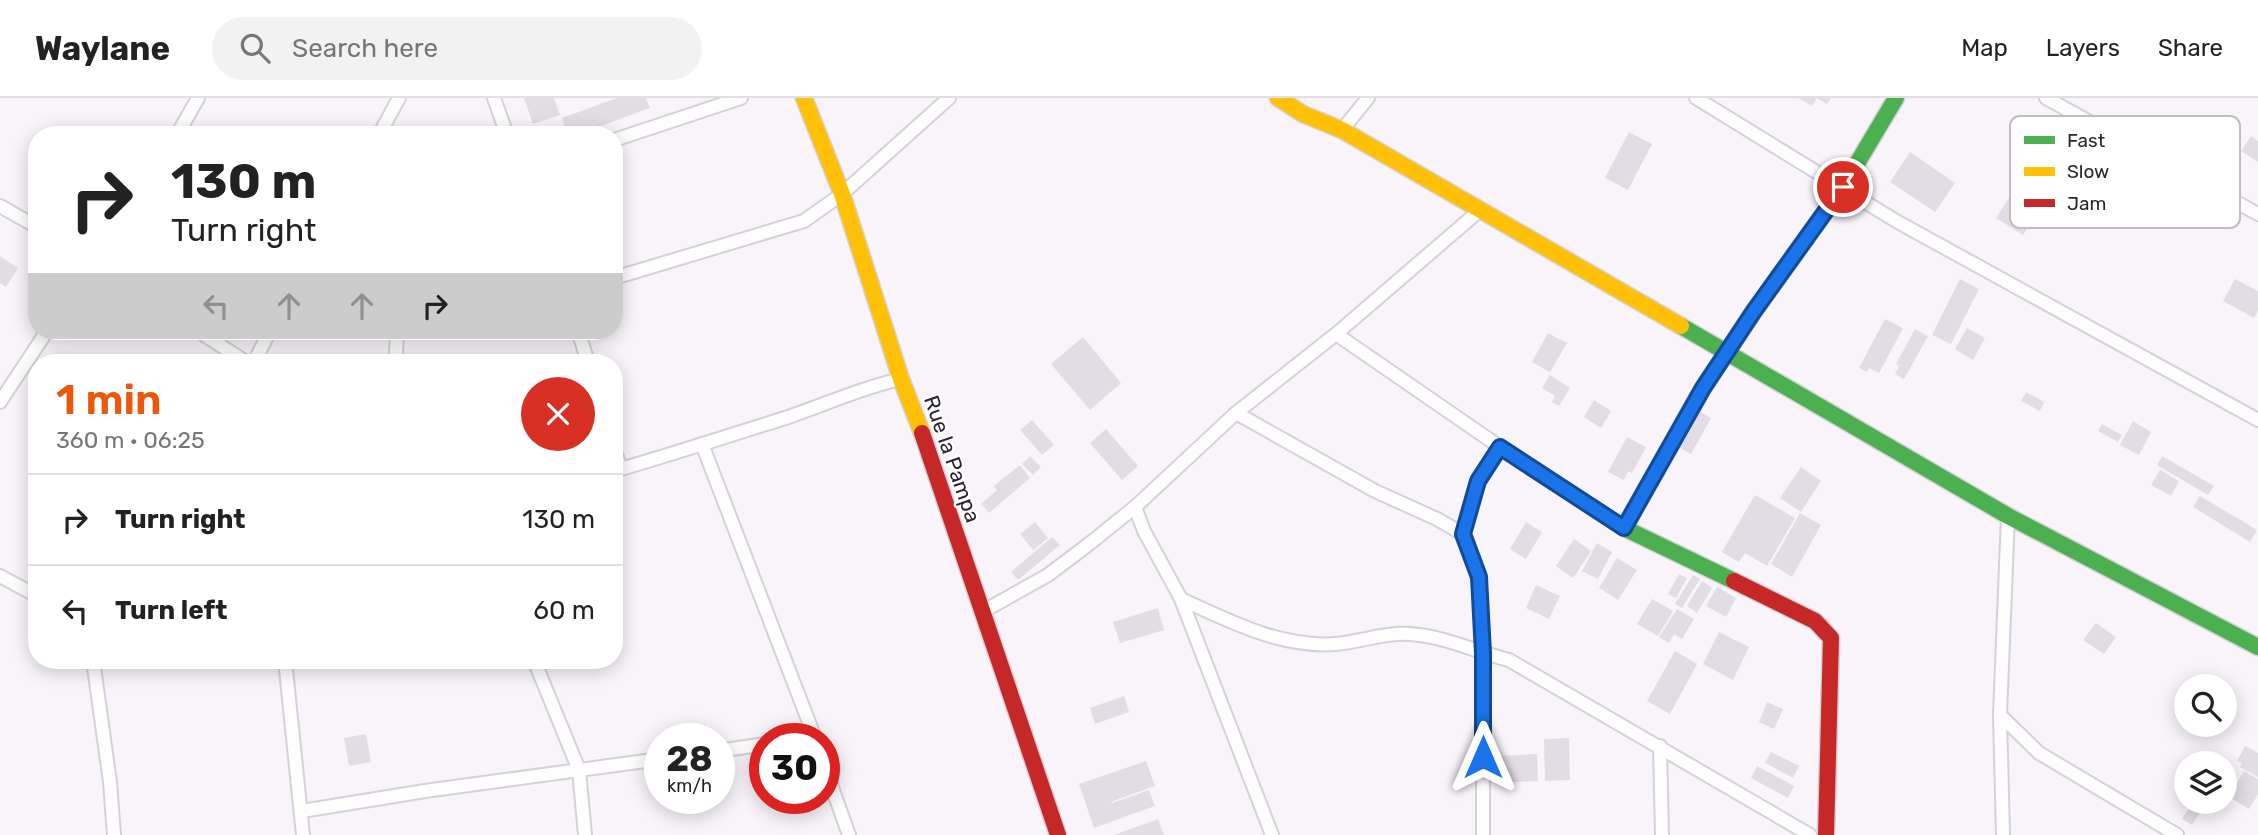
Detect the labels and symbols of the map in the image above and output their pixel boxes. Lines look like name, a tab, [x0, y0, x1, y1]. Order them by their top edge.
legend	[2010, 116, 2240, 228]
text: Fast	[2067, 129, 2106, 152]
pin	[1813, 157, 1873, 217]
text: Slow	[2067, 160, 2109, 183]
text: Jam	[2067, 192, 2106, 215]
street label: Rue la Pampa	[919, 392, 986, 526]
position arrow	[1446, 720, 1520, 794]
speed limit sign: 30	[749, 723, 840, 814]

